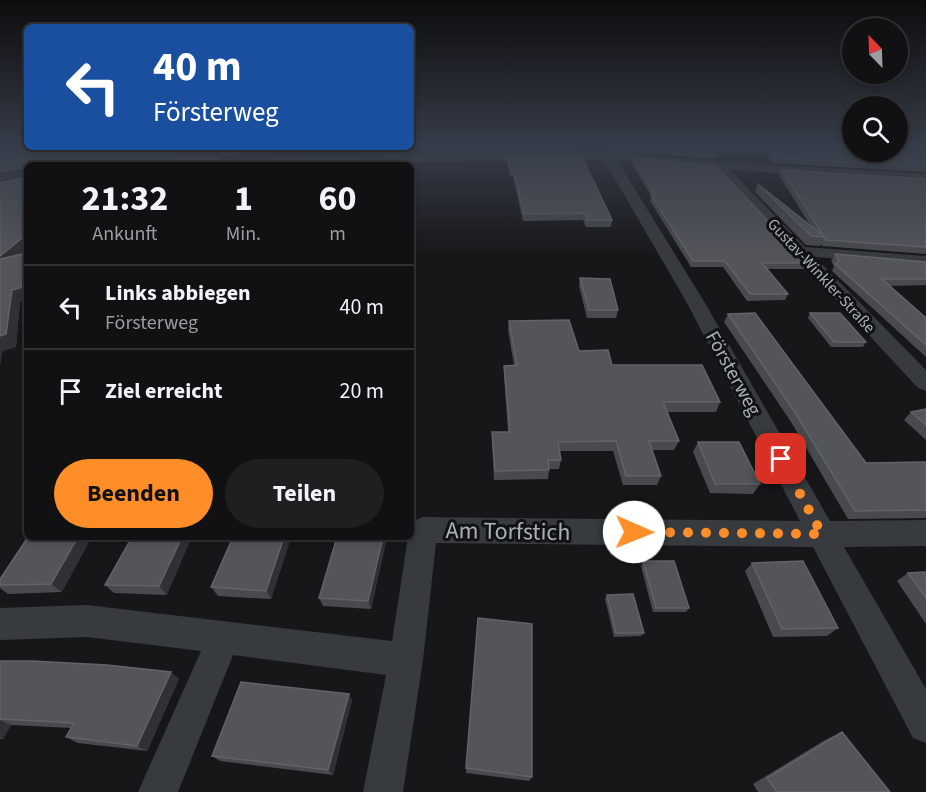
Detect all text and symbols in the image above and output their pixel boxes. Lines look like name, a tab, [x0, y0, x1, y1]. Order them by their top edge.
north arrow	[842, 18, 908, 84]
map controls	[842, 18, 908, 162]
text: 40 m	[153, 37, 242, 97]
icon: left	[54, 48, 132, 126]
text: Försterweg	[153, 93, 279, 132]
button: search	[842, 96, 908, 162]
text: 21:32	[81, 173, 168, 224]
text: 1	[234, 173, 253, 224]
text: 60	[319, 173, 357, 224]
street label: Gustav-Winkler-Straße	[762, 214, 880, 338]
text: Ankunft	[92, 220, 157, 248]
text: Min.	[226, 220, 261, 248]
text: m	[329, 220, 346, 248]
text: Links abbiegen	[105, 277, 251, 309]
icon: left	[54, 291, 87, 324]
text: 40 m	[339, 291, 384, 323]
text: Försterweg	[105, 309, 198, 337]
street label: Försterweg	[698, 326, 768, 421]
icon: arrive	[54, 375, 87, 408]
text: Ziel erreicht	[105, 375, 223, 407]
text: 20 m	[339, 375, 384, 407]
pin	[755, 433, 806, 484]
icon: arrive	[764, 442, 797, 475]
button: Beenden	[54, 459, 213, 528]
button: Teilen	[225, 459, 384, 528]
position arrow	[602, 500, 666, 564]
street label: Am Torfstich	[445, 513, 571, 550]

